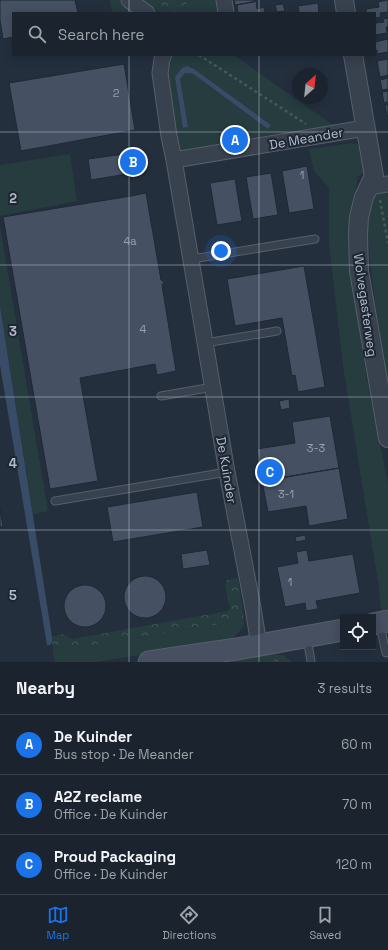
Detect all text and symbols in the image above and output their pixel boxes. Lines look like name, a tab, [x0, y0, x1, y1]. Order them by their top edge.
search box	[12, 12, 376, 56]
icon: search	[26, 23, 48, 45]
text: Search here	[58, 25, 144, 44]
north arrow	[292, 68, 328, 104]
house number: 2	[113, 86, 120, 100]
street label: De Meander	[268, 124, 345, 153]
pin: A	[222, 125, 248, 155]
pin: B	[120, 147, 146, 177]
house number: 1	[300, 168, 304, 182]
text: 2	[9, 190, 17, 207]
house number: 4a	[123, 234, 137, 248]
your location	[211, 241, 231, 261]
street label: Wolvegasterweg	[350, 252, 381, 358]
house number: 4	[140, 322, 147, 336]
text: 3	[9, 323, 17, 340]
street label: De Kuinder	[212, 435, 241, 505]
house number: 3-3	[307, 441, 326, 455]
text: 4	[9, 455, 17, 472]
pin: C	[257, 457, 283, 487]
house number: 3-1	[278, 487, 294, 501]
house number: 1	[288, 575, 292, 589]
text: 5	[9, 587, 17, 604]
map controls	[340, 614, 376, 650]
button: locate	[340, 614, 376, 650]
text: Nearby	[16, 677, 75, 699]
text: 3 results	[318, 680, 372, 697]
text: De Kuinder	[54, 727, 132, 746]
text: A	[25, 736, 33, 753]
text: 60 m	[341, 736, 372, 753]
text: Bus stop · De Meander	[54, 746, 194, 763]
text: A2Z reclame	[54, 787, 142, 806]
text: B	[25, 796, 33, 813]
text: 70 m	[342, 796, 372, 813]
text: Office · De Kuinder	[54, 806, 168, 823]
text: Proud Packaging	[54, 847, 176, 866]
text: C	[25, 856, 33, 873]
text: 120 m	[336, 856, 372, 873]
text: Office · De Kuinder	[54, 866, 168, 883]
tab: Map	[47, 904, 69, 942]
tab: Directions	[162, 904, 216, 942]
tab: Saved	[309, 904, 341, 942]

